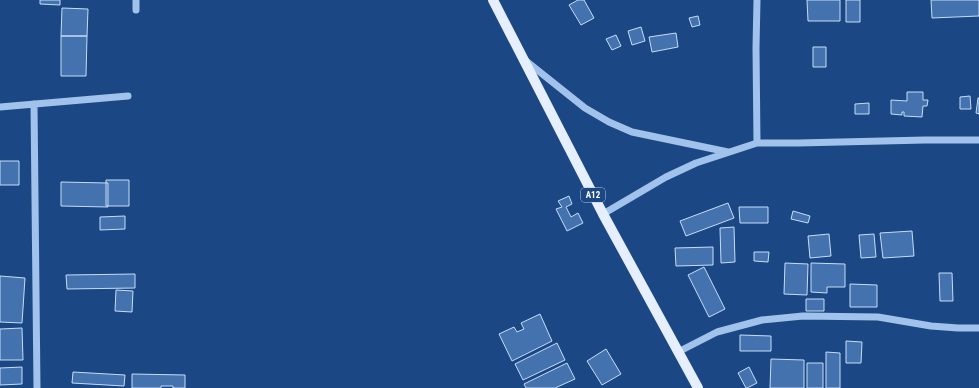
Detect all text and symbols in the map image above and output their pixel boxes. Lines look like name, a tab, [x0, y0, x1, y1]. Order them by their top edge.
road number: A12	[581, 188, 605, 202]

